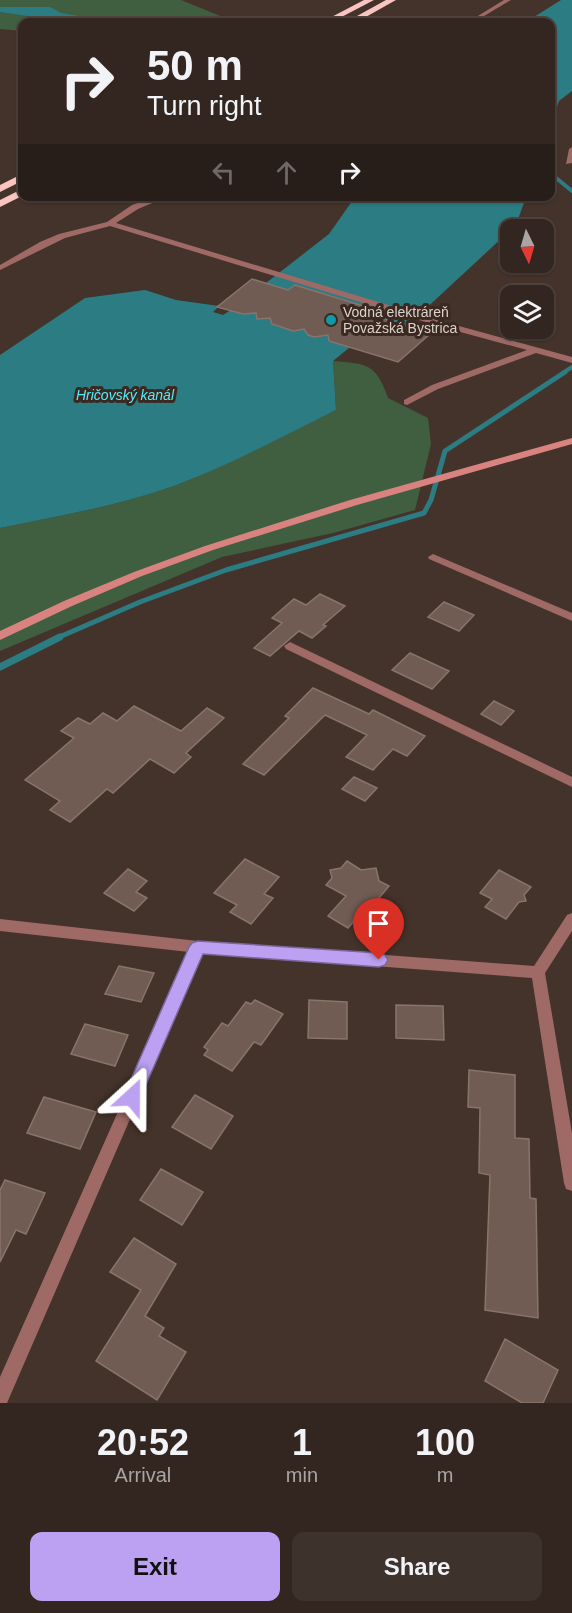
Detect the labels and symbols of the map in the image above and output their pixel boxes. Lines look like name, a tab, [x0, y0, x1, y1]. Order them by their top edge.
north arrow	[500, 219, 554, 273]
place label: Vodná elektráreň Považská Bystrica	[343, 304, 458, 336]
marker: Vodná elektráreň Považská Bystrica	[324, 313, 338, 327]
water label: Hričovský kanál	[76, 387, 175, 403]
pin	[353, 898, 404, 960]
position arrow	[100, 1065, 164, 1129]

